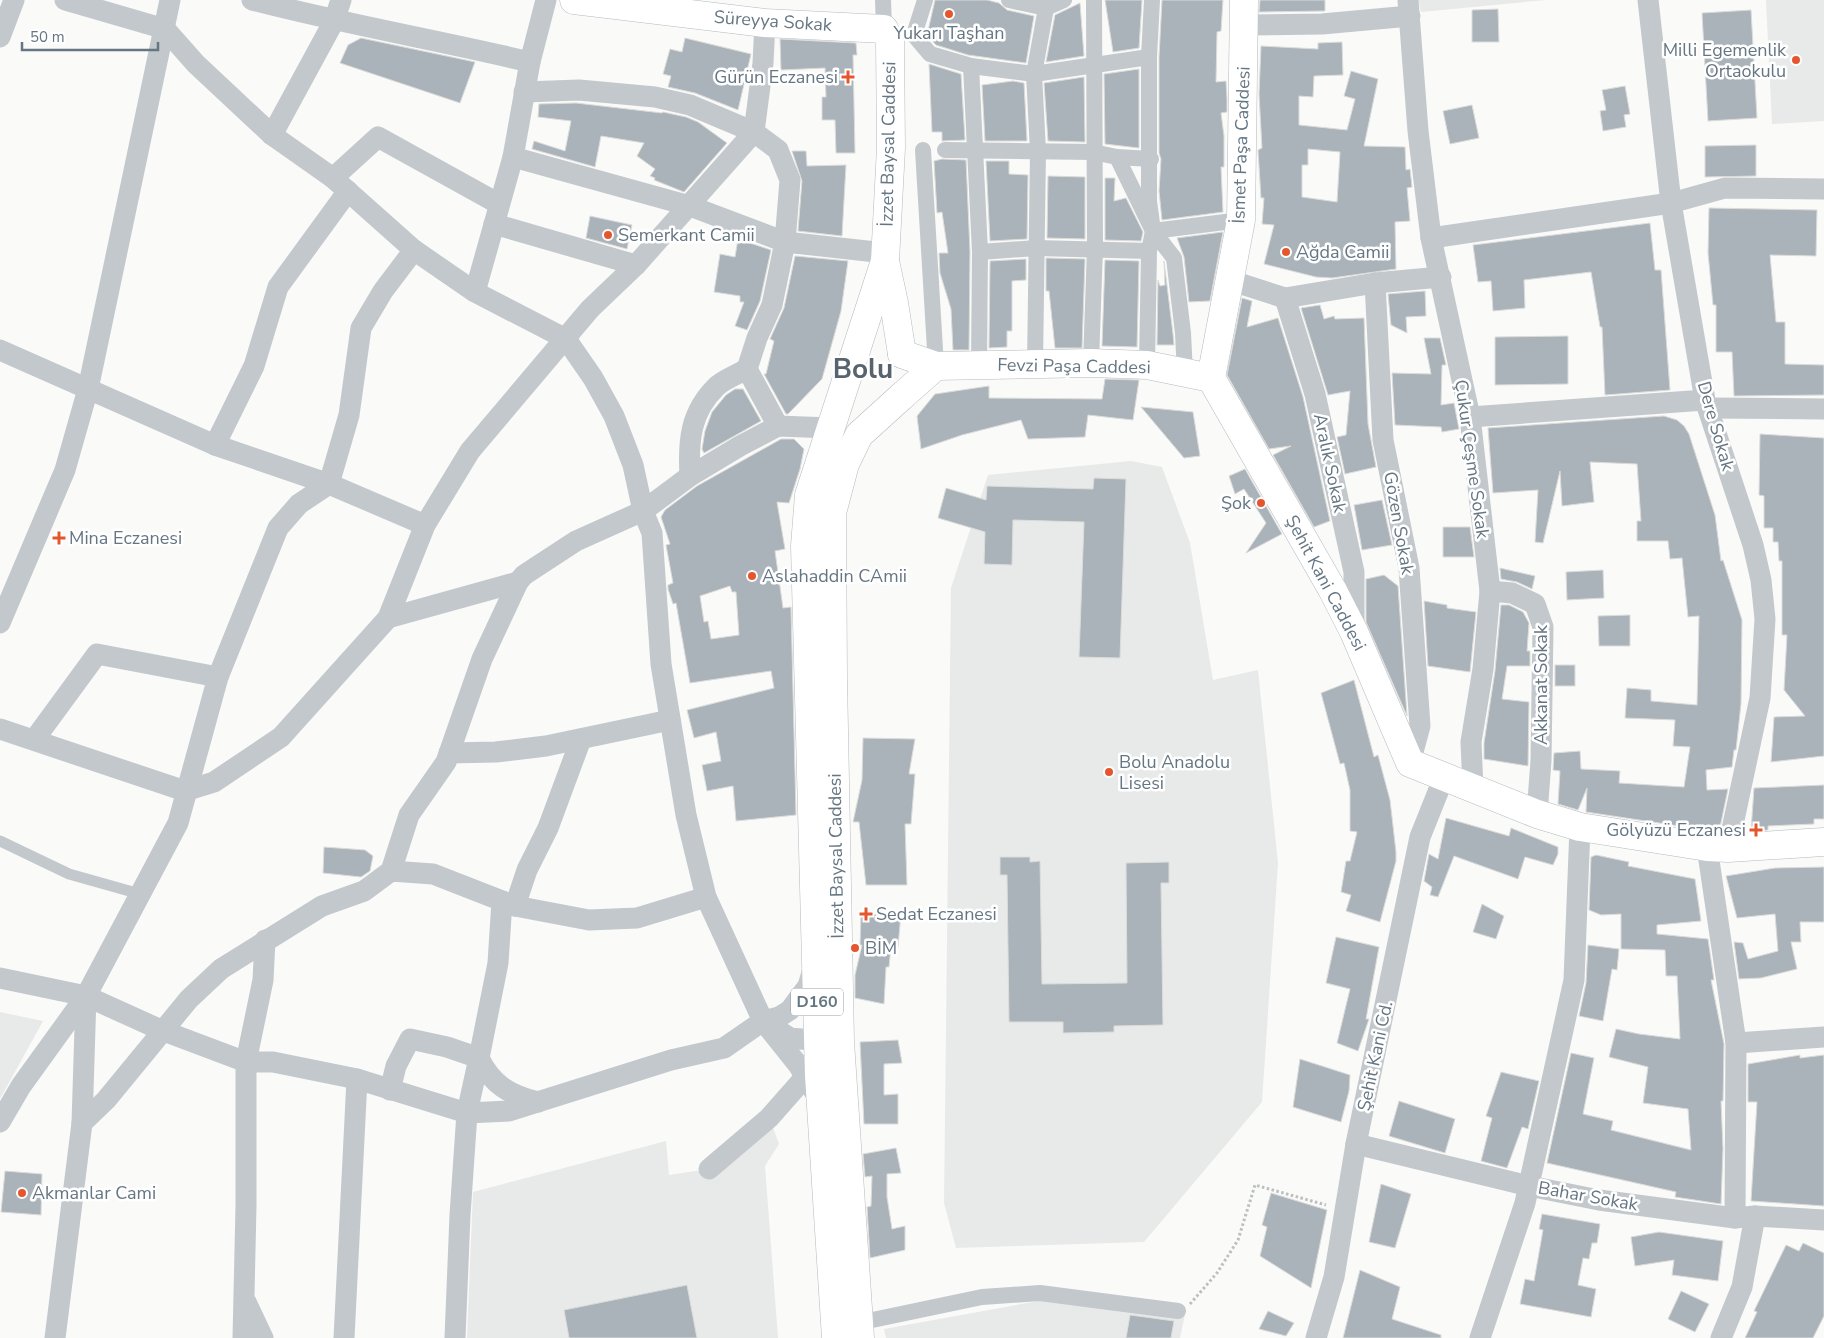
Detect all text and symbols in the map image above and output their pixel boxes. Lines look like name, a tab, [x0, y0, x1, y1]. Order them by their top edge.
street label: Süreyya Sokak	[713, 5, 834, 37]
marker: Yukarı Taşhan	[943, 8, 955, 20]
scale bar	[22, 20, 159, 52]
place label: Yukarı Taşhan	[893, 21, 1004, 45]
text: 50 m	[30, 27, 65, 47]
place label: Milli Egemenlik Ortaokulu	[1663, 38, 1787, 83]
marker: Milli Egemenlik Ortaokulu	[1790, 54, 1802, 66]
street label: İzzet Baysal Caddesi	[875, 61, 901, 227]
place label: Gürün Eczanesi	[714, 65, 838, 89]
street label: İsmet Paşa Caddesi	[1226, 66, 1256, 224]
marker: Gürün Eczanesi	[842, 71, 854, 83]
place label: Semerkant Camii	[618, 223, 755, 247]
marker: Semerkant Camii	[602, 229, 614, 241]
place label: Ağda Camii	[1296, 240, 1389, 264]
marker: Ağda Camii	[1280, 246, 1292, 258]
district label: Bolu	[833, 350, 893, 388]
street label: Fevzi Paşa Caddesi	[997, 353, 1151, 379]
street label: Çukur Çeşme Sokak	[1449, 378, 1495, 541]
street label: Dere Sokak	[1692, 378, 1740, 474]
street label: Aralık Sokak	[1308, 411, 1352, 516]
street label: Gözen Sokak	[1378, 470, 1420, 577]
place label: Şok	[1221, 491, 1252, 515]
marker: Şok	[1255, 497, 1267, 509]
street label: Şehit Kani Caddesi	[1280, 511, 1372, 655]
place label: Mina Eczanesi	[69, 526, 182, 550]
marker: Mina Eczanesi	[53, 532, 65, 544]
place label: Aslahaddin CAmii	[762, 564, 907, 588]
marker: Aslahaddin CAmii	[746, 570, 758, 582]
street label: Akkanat Sokak	[1529, 624, 1553, 745]
place label: Bolu Anadolu Lisesi	[1119, 750, 1230, 795]
marker: Bolu Anadolu Lisesi	[1103, 766, 1115, 778]
street label: İzzet Baysal Caddesi	[823, 773, 849, 939]
place label: Gölyüzü Eczanesi	[1606, 818, 1746, 842]
marker: Gölyüzü Eczanesi	[1750, 824, 1762, 836]
place label: Sedat Eczanesi	[876, 902, 997, 926]
marker: Sedat Eczanesi	[860, 908, 872, 920]
place label: BİM	[865, 936, 897, 960]
marker: BİM	[849, 942, 861, 954]
road number: D160	[791, 989, 843, 1016]
street label: Şehit Kani Cd.	[1352, 999, 1398, 1113]
street label: Bahar Sokak	[1536, 1175, 1641, 1217]
place label: Akmanlar Cami	[32, 1181, 156, 1205]
marker: Akmanlar Cami	[16, 1187, 28, 1199]

